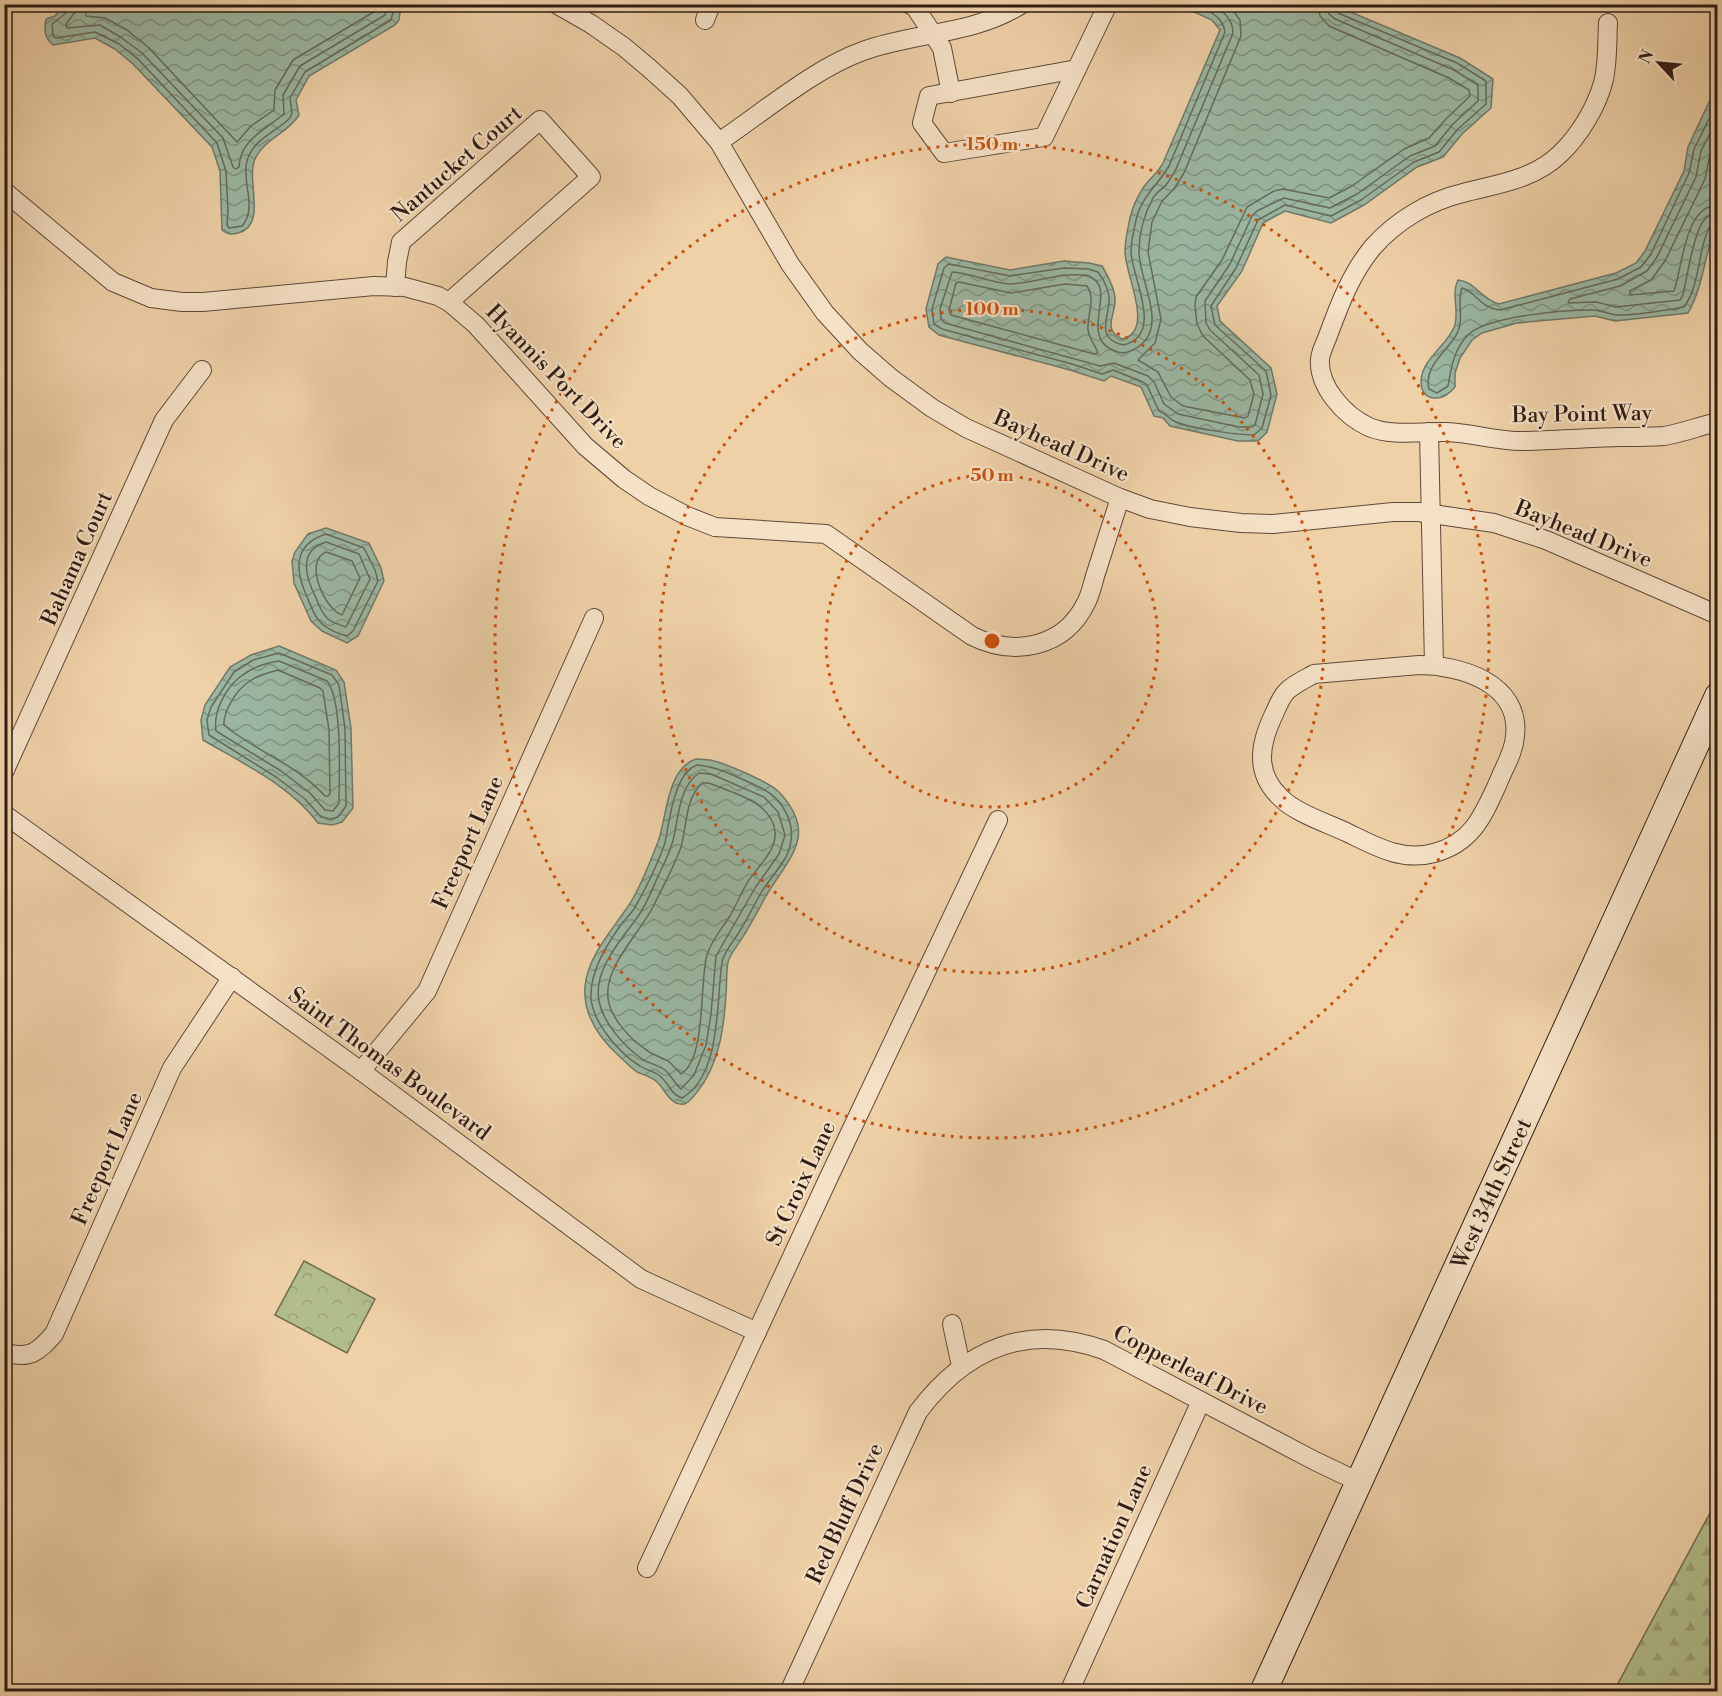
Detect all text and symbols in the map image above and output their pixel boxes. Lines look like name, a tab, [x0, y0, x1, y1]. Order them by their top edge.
north arrow	[1629, 33, 1689, 93]
text: N	[1635, 46, 1658, 67]
street label: Nantucket Court	[386, 100, 528, 228]
text: 150 m	[966, 133, 1019, 156]
text: 100 m	[965, 298, 1019, 321]
street label: Hyannis Port Drive	[480, 299, 632, 455]
street label: Bay Point Way	[1511, 400, 1653, 429]
street label: Bayhead Drive	[989, 404, 1133, 488]
text: 50 m	[970, 464, 1014, 487]
street label: Bahama Court	[35, 487, 119, 631]
street label: Bayhead Drive	[1510, 494, 1656, 574]
centre of rings	[982, 631, 1002, 651]
street label: Freeport Lane	[427, 772, 510, 914]
street label: Saint Thomas Boulevard	[283, 982, 496, 1147]
street label: Freeport Lane	[66, 1088, 149, 1230]
street label: West 34th Street	[1445, 1114, 1538, 1275]
street label: St Croix Lane	[761, 1117, 842, 1250]
street label: Copperleaf Drive	[1108, 1320, 1272, 1421]
street label: Red Bluff Drive	[801, 1439, 890, 1588]
street label: Carnation Lane	[1070, 1460, 1158, 1613]

